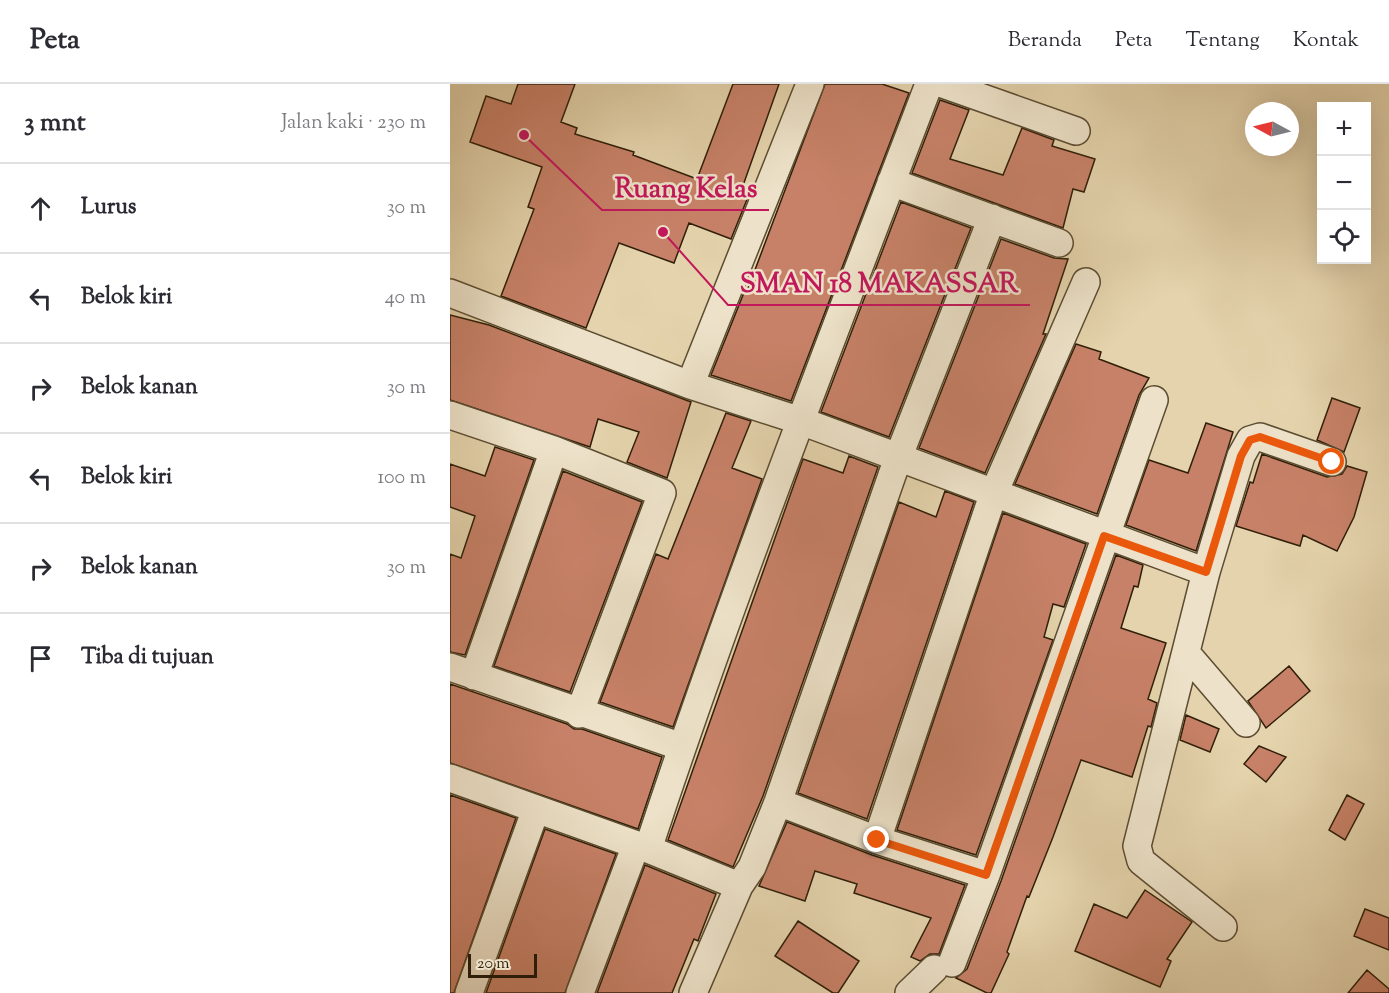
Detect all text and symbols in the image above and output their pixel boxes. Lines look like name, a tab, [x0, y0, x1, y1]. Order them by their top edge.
text: Peta	[30, 21, 80, 61]
text: Beranda	[1008, 26, 1082, 56]
text: Peta	[1115, 26, 1153, 56]
text: Tentang	[1186, 26, 1260, 56]
text: Kontak	[1293, 26, 1359, 56]
north arrow	[1245, 102, 1299, 156]
map controls	[1317, 102, 1371, 264]
button: +	[1317, 102, 1371, 156]
text: 3 mnt	[24, 105, 86, 142]
text: Jalan kaki · 230 m	[281, 109, 426, 138]
button: −	[1317, 156, 1371, 210]
callout: Ruang Kelas	[602, 165, 769, 210]
text: Ruang Kelas	[615, 171, 758, 210]
icon: ahead	[24, 192, 57, 225]
text: Lurus	[81, 192, 137, 224]
text: 30 m	[387, 194, 426, 223]
button: locate	[1317, 210, 1371, 264]
callout: SMAN 18 MAKASSAR	[728, 260, 1030, 305]
text: SMAN 18 MAKASSAR	[740, 266, 1019, 305]
icon: left	[24, 282, 57, 315]
text: Belok kiri	[81, 282, 172, 314]
text: 40 m	[385, 284, 426, 313]
icon: right	[24, 372, 57, 405]
text: Belok kanan	[81, 372, 198, 404]
text: 30 m	[387, 374, 426, 403]
route start	[1318, 448, 1344, 474]
icon: left	[24, 462, 57, 495]
text: Belok kiri	[81, 462, 172, 494]
text: 100 m	[377, 464, 426, 493]
icon: right	[24, 552, 57, 585]
text: Belok kanan	[81, 552, 198, 584]
text: 30 m	[387, 554, 426, 583]
icon: arrive	[24, 642, 57, 675]
text: Tiba di tujuan	[81, 642, 214, 674]
route end	[863, 826, 889, 852]
scale bar	[468, 951, 537, 978]
text: 20 m	[477, 953, 510, 976]

